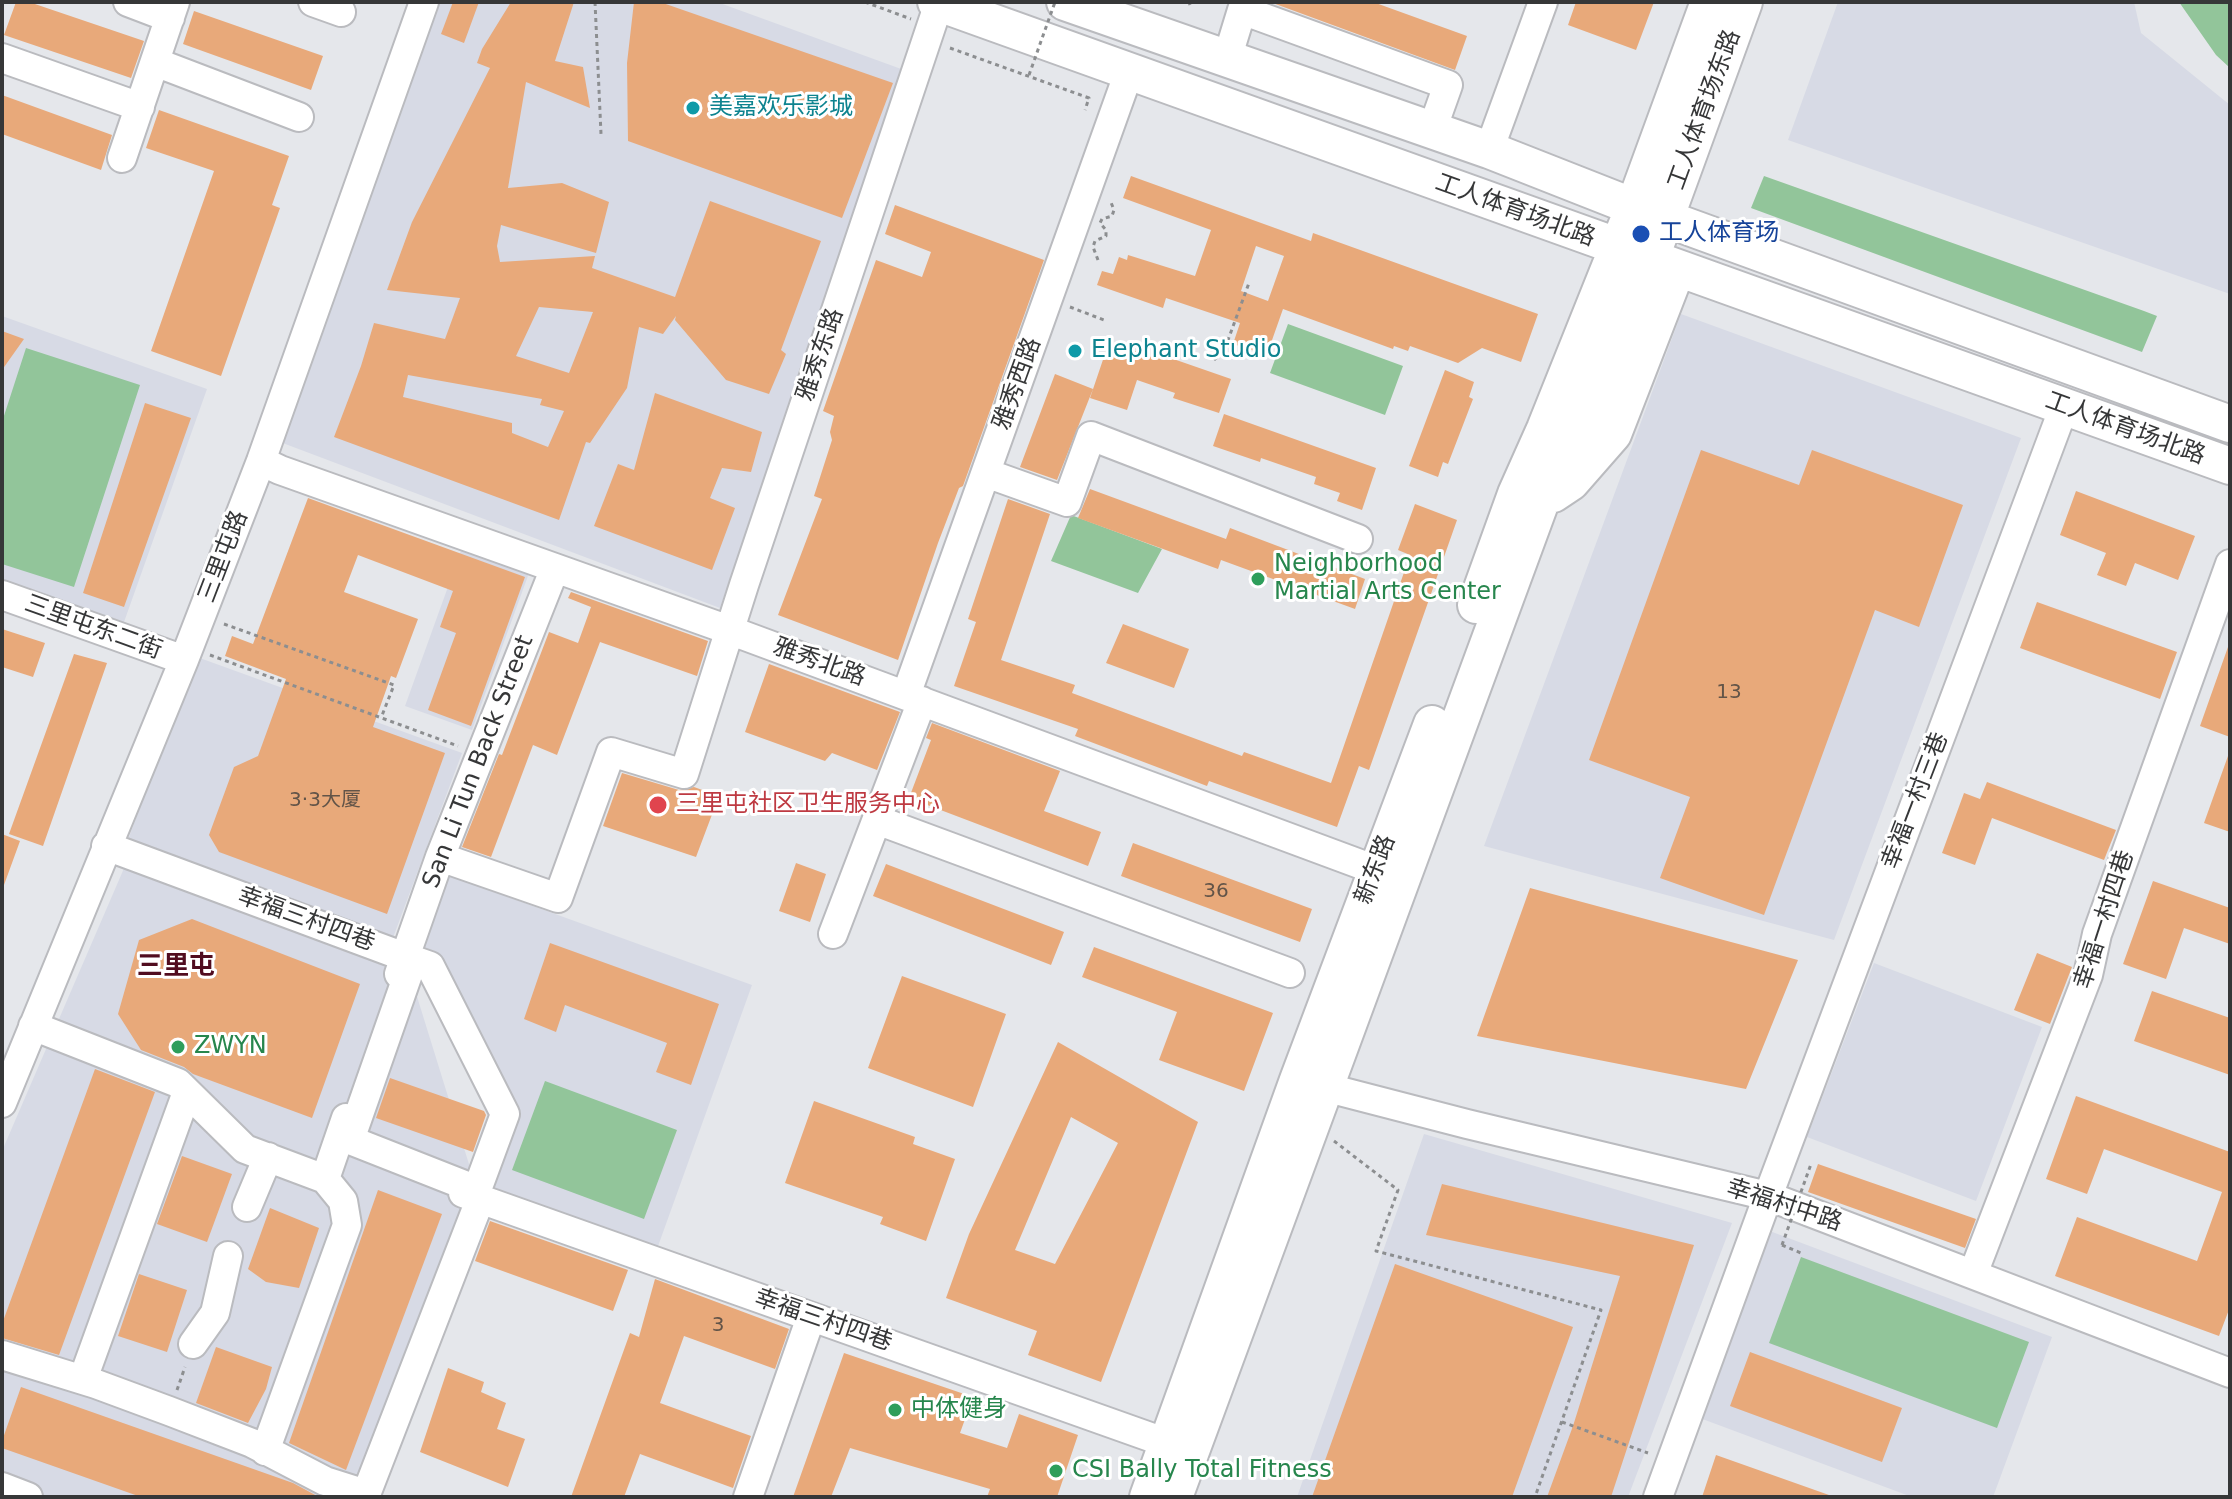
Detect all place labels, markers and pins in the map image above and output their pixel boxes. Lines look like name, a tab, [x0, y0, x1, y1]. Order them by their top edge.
place label: 美嘉欢乐影城	[709, 94, 853, 122]
marker: 美嘉欢乐影城	[684, 99, 702, 117]
place label: 工人体育场	[1659, 220, 1779, 248]
marker: 工人体育场	[1630, 223, 1652, 245]
place label: Elephant Studio	[1091, 337, 1281, 365]
marker: Elephant Studio	[1066, 342, 1084, 360]
place label: Neighborhood Martial Arts Center	[1274, 551, 1501, 607]
marker: Neighborhood Martial Arts Center	[1249, 570, 1267, 588]
place label: 三里屯社区卫生服务中心	[676, 791, 940, 819]
marker: 三里屯社区卫生服务中心	[647, 794, 669, 816]
place label: ZWYN	[194, 1033, 267, 1061]
marker: ZWYN	[169, 1038, 187, 1056]
place label: 中体健身	[911, 1396, 1007, 1424]
marker: 中体健身	[886, 1401, 904, 1419]
place label: CSI Bally Total Fitness	[1072, 1457, 1332, 1485]
marker: CSI Bally Total Fitness	[1047, 1462, 1065, 1480]

